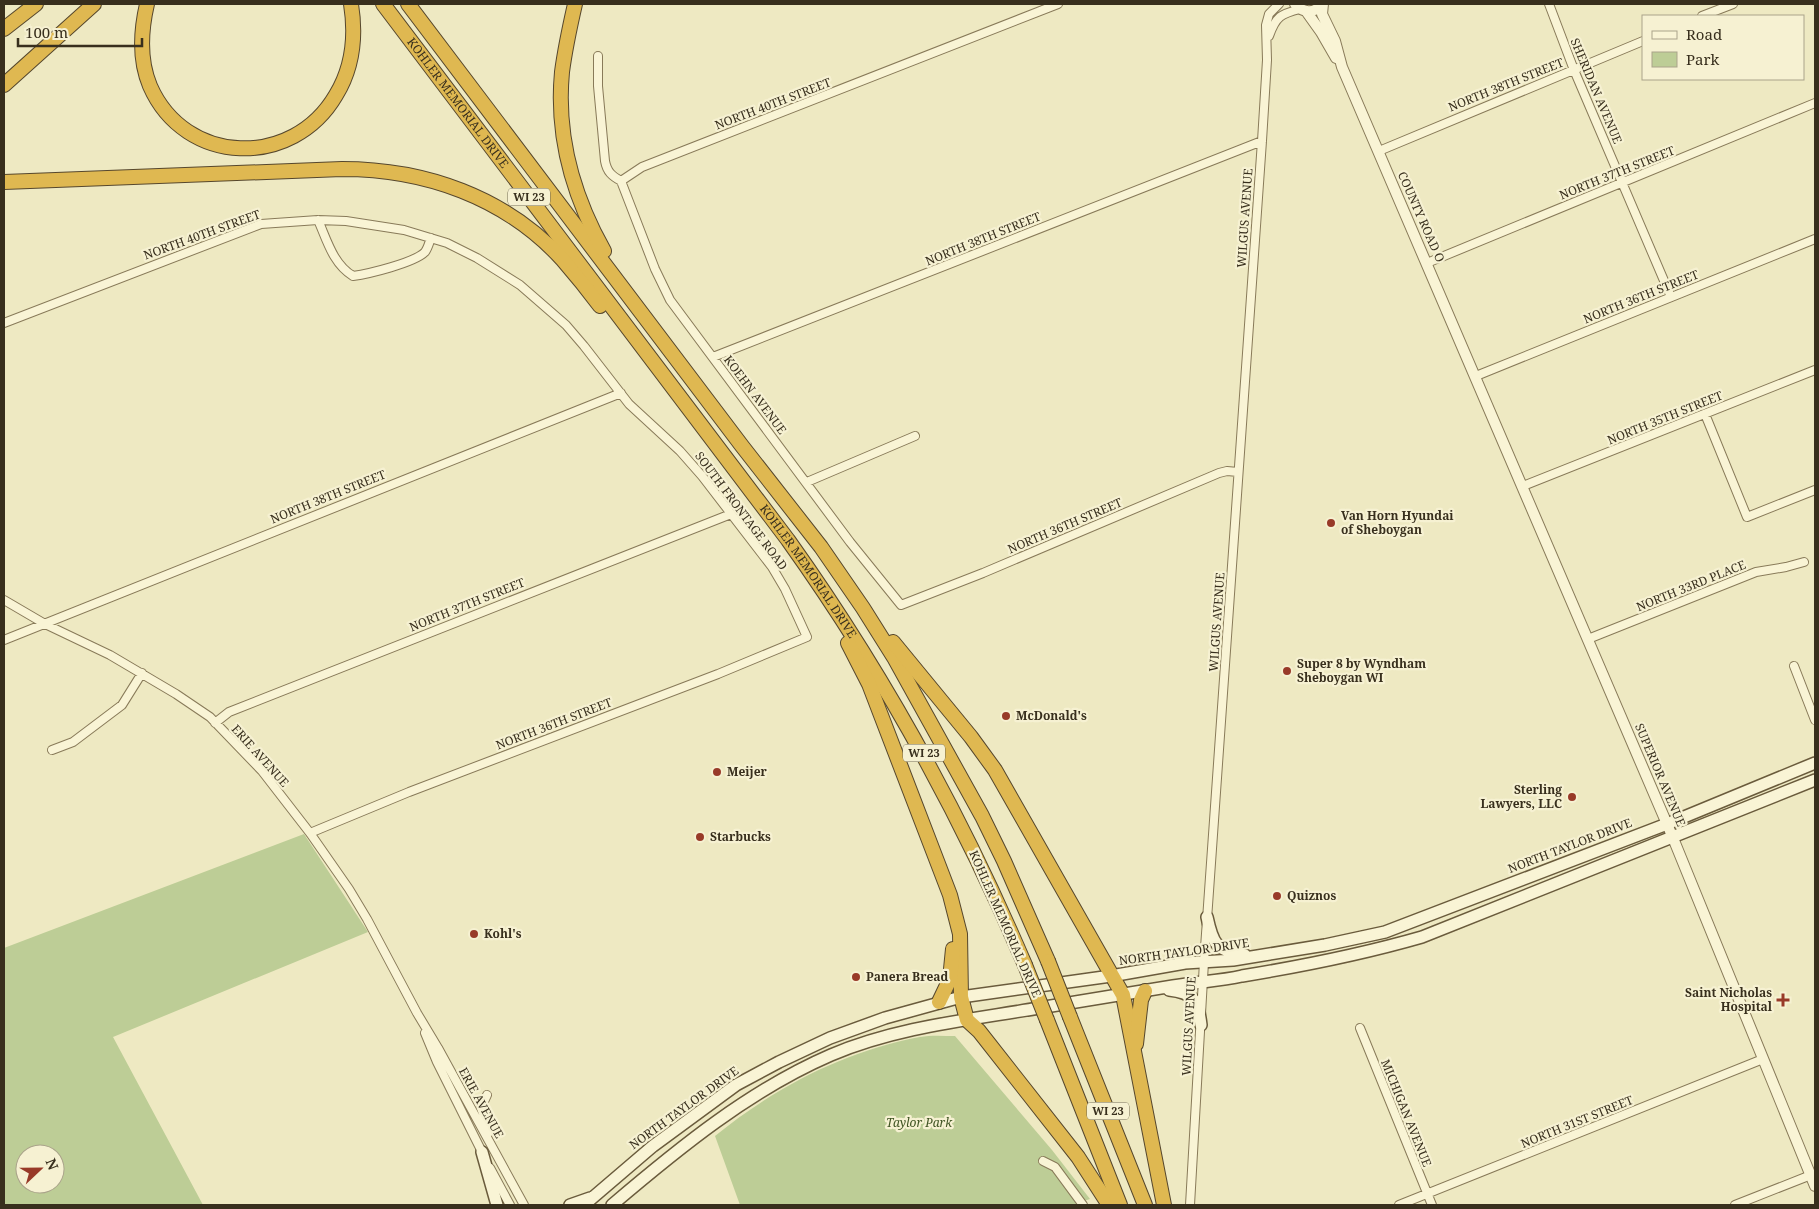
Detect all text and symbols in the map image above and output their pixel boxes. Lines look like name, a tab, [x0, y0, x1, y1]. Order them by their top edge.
scale bar	[18, 15, 141, 47]
legend	[1642, 15, 1804, 80]
text: 100 m	[25, 22, 68, 42]
text: Road	[1686, 24, 1722, 44]
street label: KOHLER MEMORIAL DRIVE	[403, 34, 513, 171]
street label: SHERIDAN AVENUE	[1566, 35, 1626, 146]
text: Park	[1686, 49, 1720, 69]
street label: NORTH 38TH STREET	[1446, 53, 1567, 115]
street label: NORTH 40TH STREET	[712, 73, 834, 133]
street label: NORTH 37TH STREET	[1557, 141, 1678, 203]
street label: WILGUS AVENUE	[1233, 168, 1256, 268]
street label: COUNTY ROAD O	[1394, 169, 1449, 265]
road number: WI 23	[508, 188, 550, 206]
street label: NORTH 40TH STREET	[141, 205, 263, 264]
street label: NORTH 38TH STREET	[923, 207, 1044, 269]
street label: NORTH 36TH STREET	[1581, 265, 1702, 327]
street label: KOEHN AVENUE	[720, 352, 791, 438]
street label: NORTH 35TH STREET	[1605, 386, 1726, 448]
street label: SOUTH FRONTAGE ROAD	[691, 448, 792, 574]
street label: NORTH 38TH STREET	[268, 465, 389, 527]
street label: NORTH 36TH STREET	[1005, 493, 1125, 557]
street label: KOHLER MEMORIAL DRIVE	[756, 501, 861, 641]
place label: Van Horn Hyundai of Sheboygan	[1341, 507, 1454, 538]
marker: Van Horn Hyundai of Sheboygan	[1325, 517, 1337, 529]
street label: NORTH 33RD PLACE	[1634, 556, 1748, 615]
street label: WILGUS AVENUE	[1205, 572, 1228, 672]
street label: NORTH 37TH STREET	[407, 573, 528, 635]
place label: Super 8 by Wyndham Sheboygan WI	[1297, 655, 1426, 686]
marker: Super 8 by Wyndham Sheboygan WI	[1281, 665, 1293, 677]
street label: NORTH 36TH STREET	[493, 693, 615, 753]
place label: McDonald's	[1016, 707, 1087, 724]
marker: McDonald's	[1000, 710, 1012, 722]
street label: ERIE AVENUE	[228, 721, 293, 791]
street label: SUPERIOR AVENUE	[1631, 721, 1690, 829]
road number: WI 23	[903, 744, 945, 761]
place label: Meijer	[727, 763, 768, 780]
marker: Meijer	[711, 766, 723, 778]
place label: Sterling Lawyers, LLC	[1480, 781, 1562, 812]
marker: Sterling Lawyers, LLC	[1566, 791, 1578, 803]
street label: NORTH TAYLOR DRIVE	[1505, 814, 1634, 877]
place label: Starbucks	[710, 828, 771, 845]
marker: Starbucks	[694, 831, 706, 843]
street label: KOHLER MEMORIAL DRIVE	[965, 848, 1046, 1000]
place label: Quiznos	[1287, 887, 1336, 904]
marker: Quiznos	[1271, 890, 1283, 902]
place label: Kohl's	[484, 925, 522, 942]
marker: Kohl's	[468, 928, 480, 940]
street label: NORTH TAYLOR DRIVE	[1118, 934, 1250, 969]
place label: Panera Bread	[866, 968, 948, 985]
marker: Panera Bread	[850, 971, 862, 983]
street label: WILGUS AVENUE	[1177, 976, 1200, 1076]
place label: Saint Nicholas Hospital	[1685, 984, 1773, 1015]
marker: Saint Nicholas Hospital	[1776, 993, 1790, 1007]
street label: MICHIGAN AVENUE	[1377, 1057, 1436, 1169]
street label: NORTH TAYLOR DRIVE	[626, 1062, 742, 1153]
street label: ERIE AVENUE	[455, 1064, 508, 1141]
street label: NORTH 31ST STREET	[1518, 1091, 1636, 1152]
road number: WI 23	[1087, 1102, 1129, 1120]
park label: Taylor Park	[886, 1114, 953, 1131]
north arrow	[15, 1144, 65, 1194]
text: N	[42, 1155, 63, 1173]

